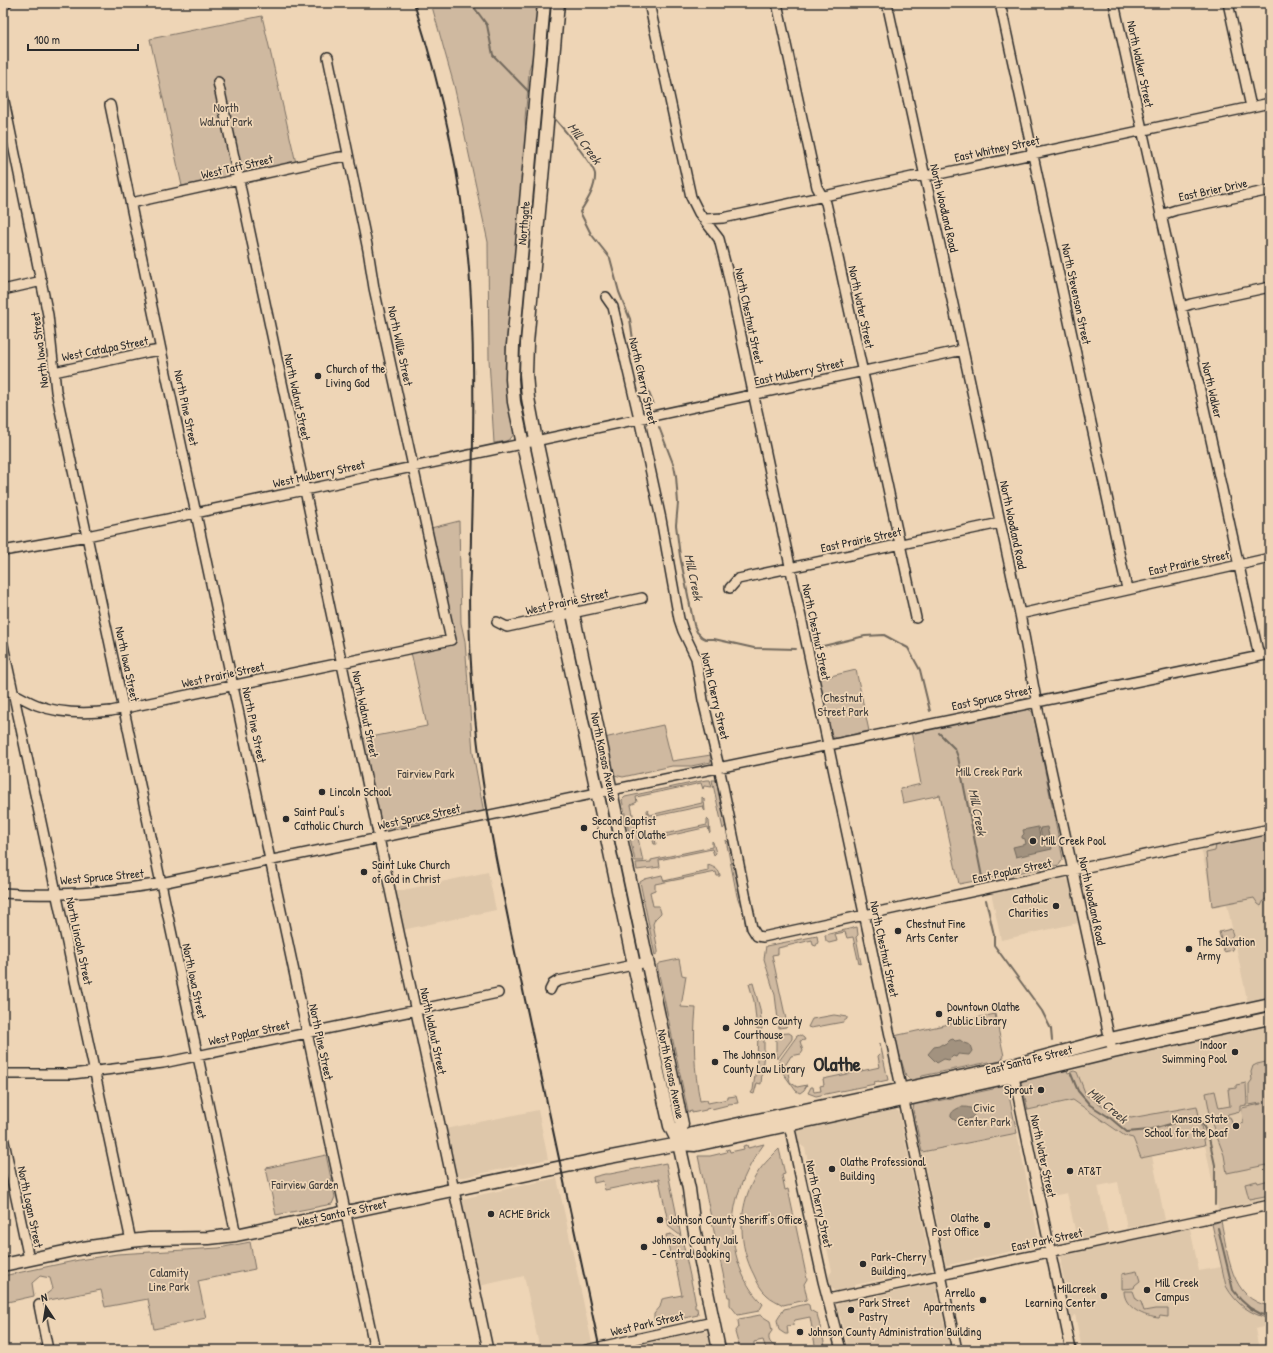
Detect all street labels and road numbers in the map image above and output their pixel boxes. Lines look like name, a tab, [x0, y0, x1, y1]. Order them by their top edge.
street label: North Walker Street	[1123, 19, 1158, 110]
street label: East Whitney Street	[953, 131, 1042, 166]
street label: West Taft Street	[199, 150, 275, 183]
street label: North Woodland Road	[926, 162, 963, 254]
street label: East Brier Drive	[1177, 174, 1249, 205]
street label: Northgate	[513, 200, 534, 246]
street label: North Stevenson Street	[1057, 242, 1096, 347]
street label: North Water Street	[844, 264, 879, 351]
street label: North Chestnut Street	[731, 266, 768, 366]
street label: North Willie Street	[384, 304, 417, 388]
street label: North Iowa Street	[26, 310, 53, 389]
street label: West Catalpa Street	[60, 332, 150, 365]
street label: North Cherry Street	[625, 336, 662, 427]
street label: North Walnut Street	[280, 352, 315, 443]
street label: East Mulberry Street	[752, 354, 846, 389]
street label: North Walker	[1198, 360, 1227, 420]
street label: North Pine Street	[170, 368, 203, 448]
street label: West Mulberry Street	[271, 455, 367, 492]
street label: North Woodland Road	[996, 479, 1031, 571]
street label: East Prairie Street	[819, 522, 904, 556]
street label: East Prairie Street	[1147, 545, 1232, 579]
street label: North Chestnut Street	[798, 582, 835, 682]
street label: West Prairie Street	[524, 584, 611, 619]
street label: North Iowa Street	[111, 625, 144, 704]
street label: North Cherry Street	[697, 651, 734, 742]
street label: West Prairie Street	[180, 657, 267, 692]
street label: North Walnut Street	[348, 669, 383, 760]
street label: East Spruce Street	[950, 681, 1034, 714]
street label: North Pine Street	[238, 685, 271, 765]
street label: North Kansas Avenue	[587, 710, 622, 804]
street label: West Spruce Street	[376, 799, 463, 834]
street label: East Poplar Street	[971, 854, 1054, 887]
street label: North Woodland Road	[1075, 855, 1110, 947]
street label: West Spruce Street	[59, 864, 145, 889]
street label: North Lincoln Street	[62, 896, 97, 987]
street label: North Chestnut Street	[866, 899, 903, 999]
street label: North Iowa Street	[178, 942, 211, 1021]
street label: North Walnut Street	[416, 986, 451, 1077]
street label: North Pine Street	[305, 1002, 338, 1082]
street label: West Poplar Street	[207, 1015, 292, 1049]
street label: North Kansas Avenue	[654, 1027, 689, 1121]
street label: East Santa Fe Street	[984, 1040, 1075, 1078]
street label: North Water Street	[1026, 1113, 1061, 1200]
street label: North Cherry Street	[802, 1159, 837, 1250]
street label: North Logan Street	[14, 1164, 48, 1250]
street label: West Santa Fe Street	[296, 1195, 389, 1230]
street label: East Park Street	[1010, 1224, 1085, 1255]
street label: West Park Street	[609, 1307, 686, 1340]

